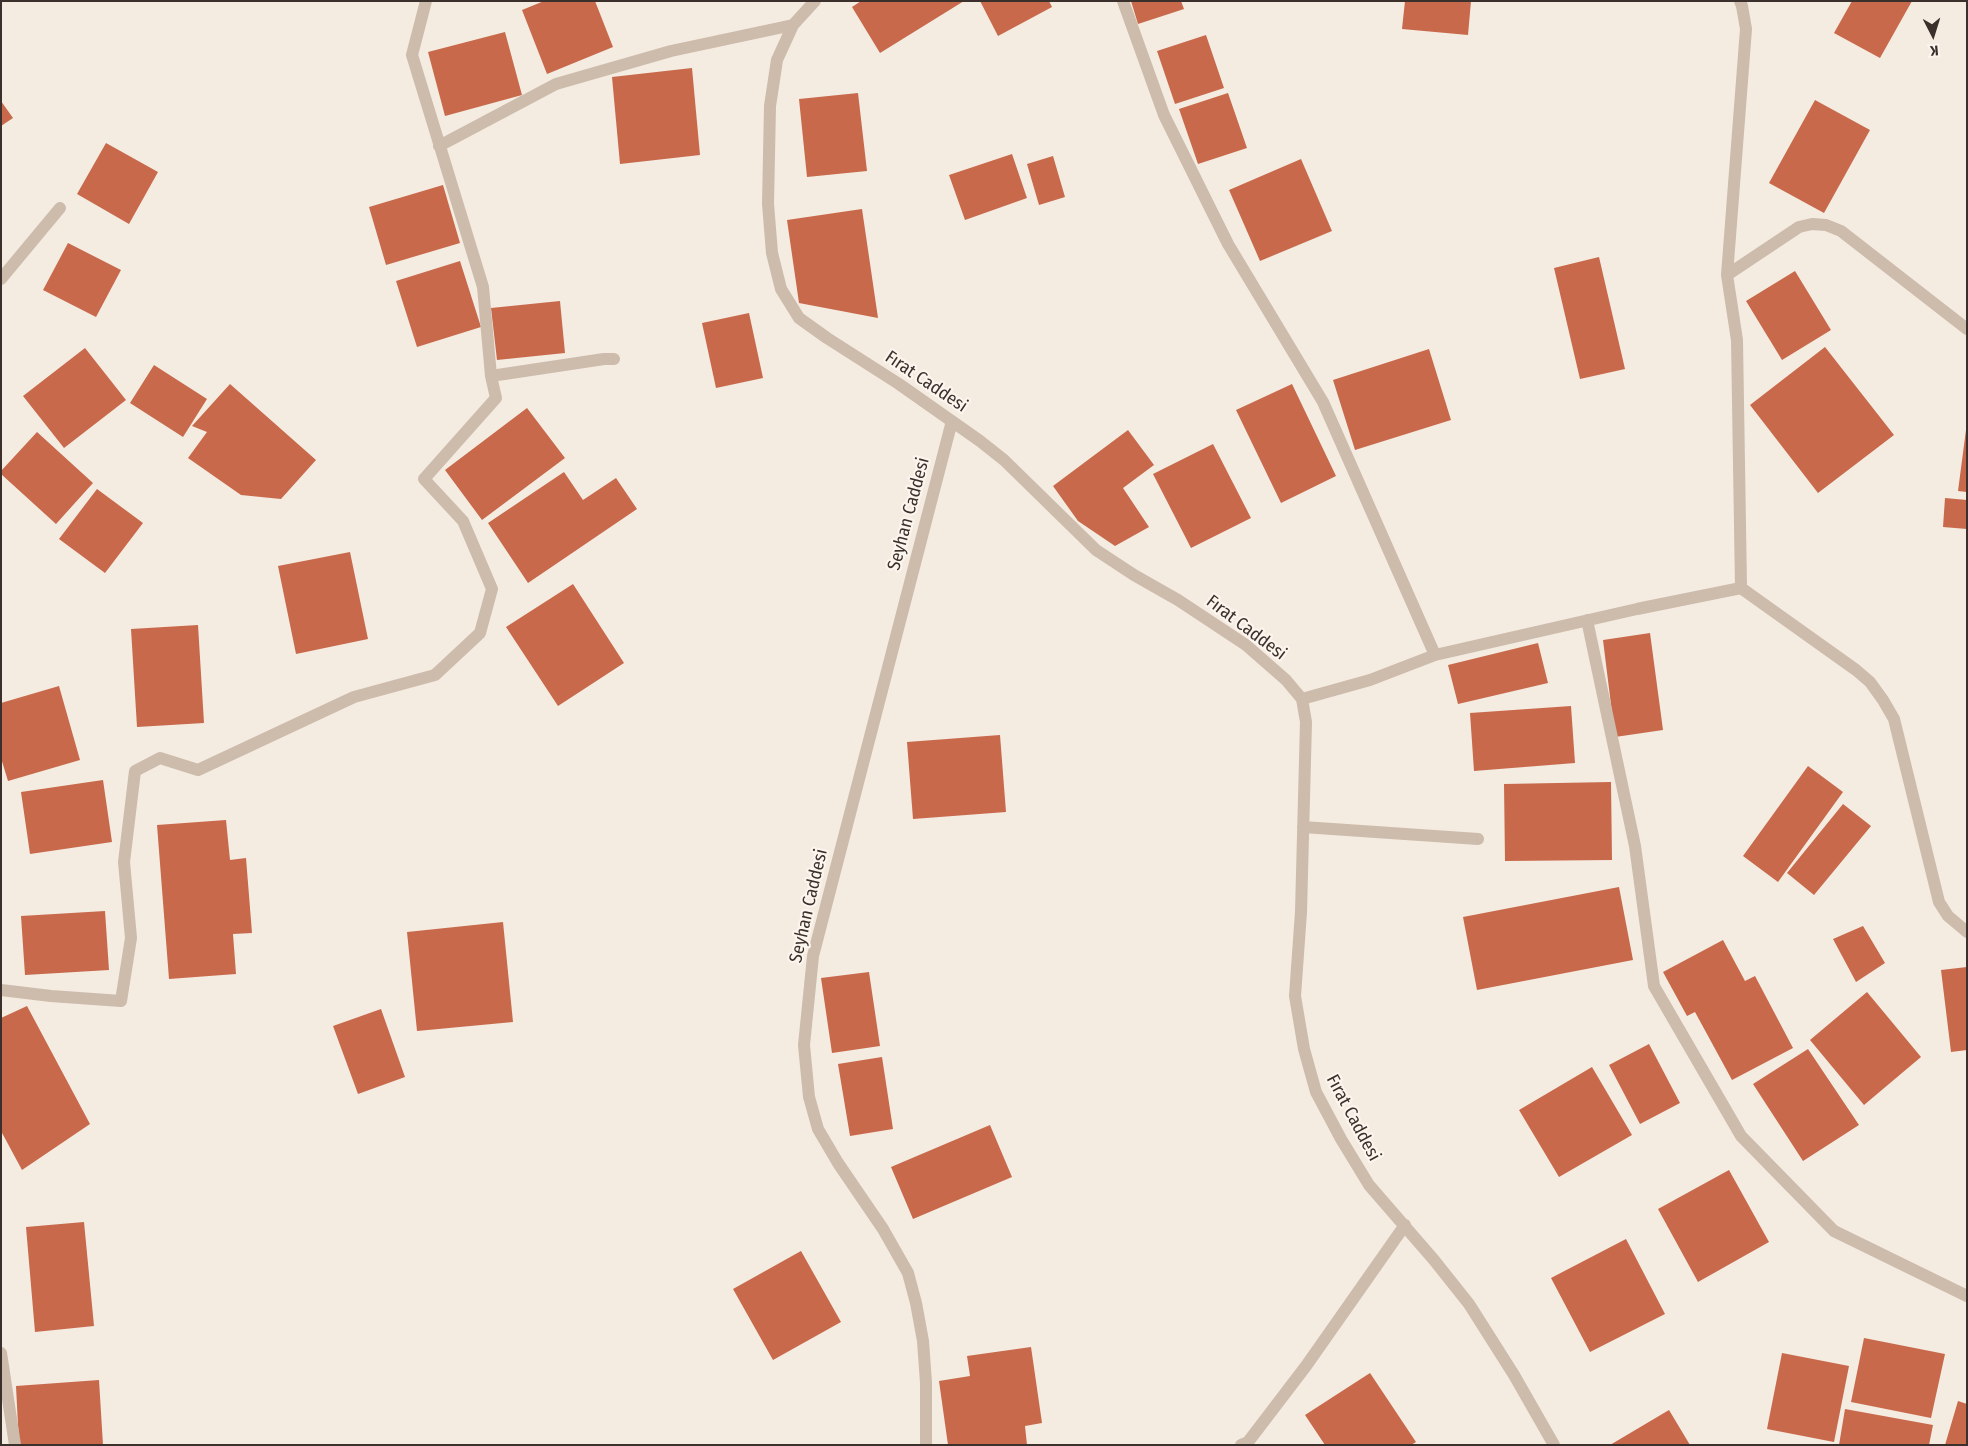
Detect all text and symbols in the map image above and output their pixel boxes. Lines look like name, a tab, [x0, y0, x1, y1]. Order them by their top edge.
north arrow	[1908, 10, 1958, 60]
text: K	[1930, 42, 1939, 59]
street label: Fırat Caddesi	[881, 347, 971, 417]
street label: Seyhan Caddesi	[884, 455, 934, 573]
street label: Fırat Caddesi	[1202, 591, 1290, 665]
street label: Seyhan Caddesi	[785, 847, 833, 965]
street label: Fırat Caddesi	[1321, 1071, 1385, 1165]

